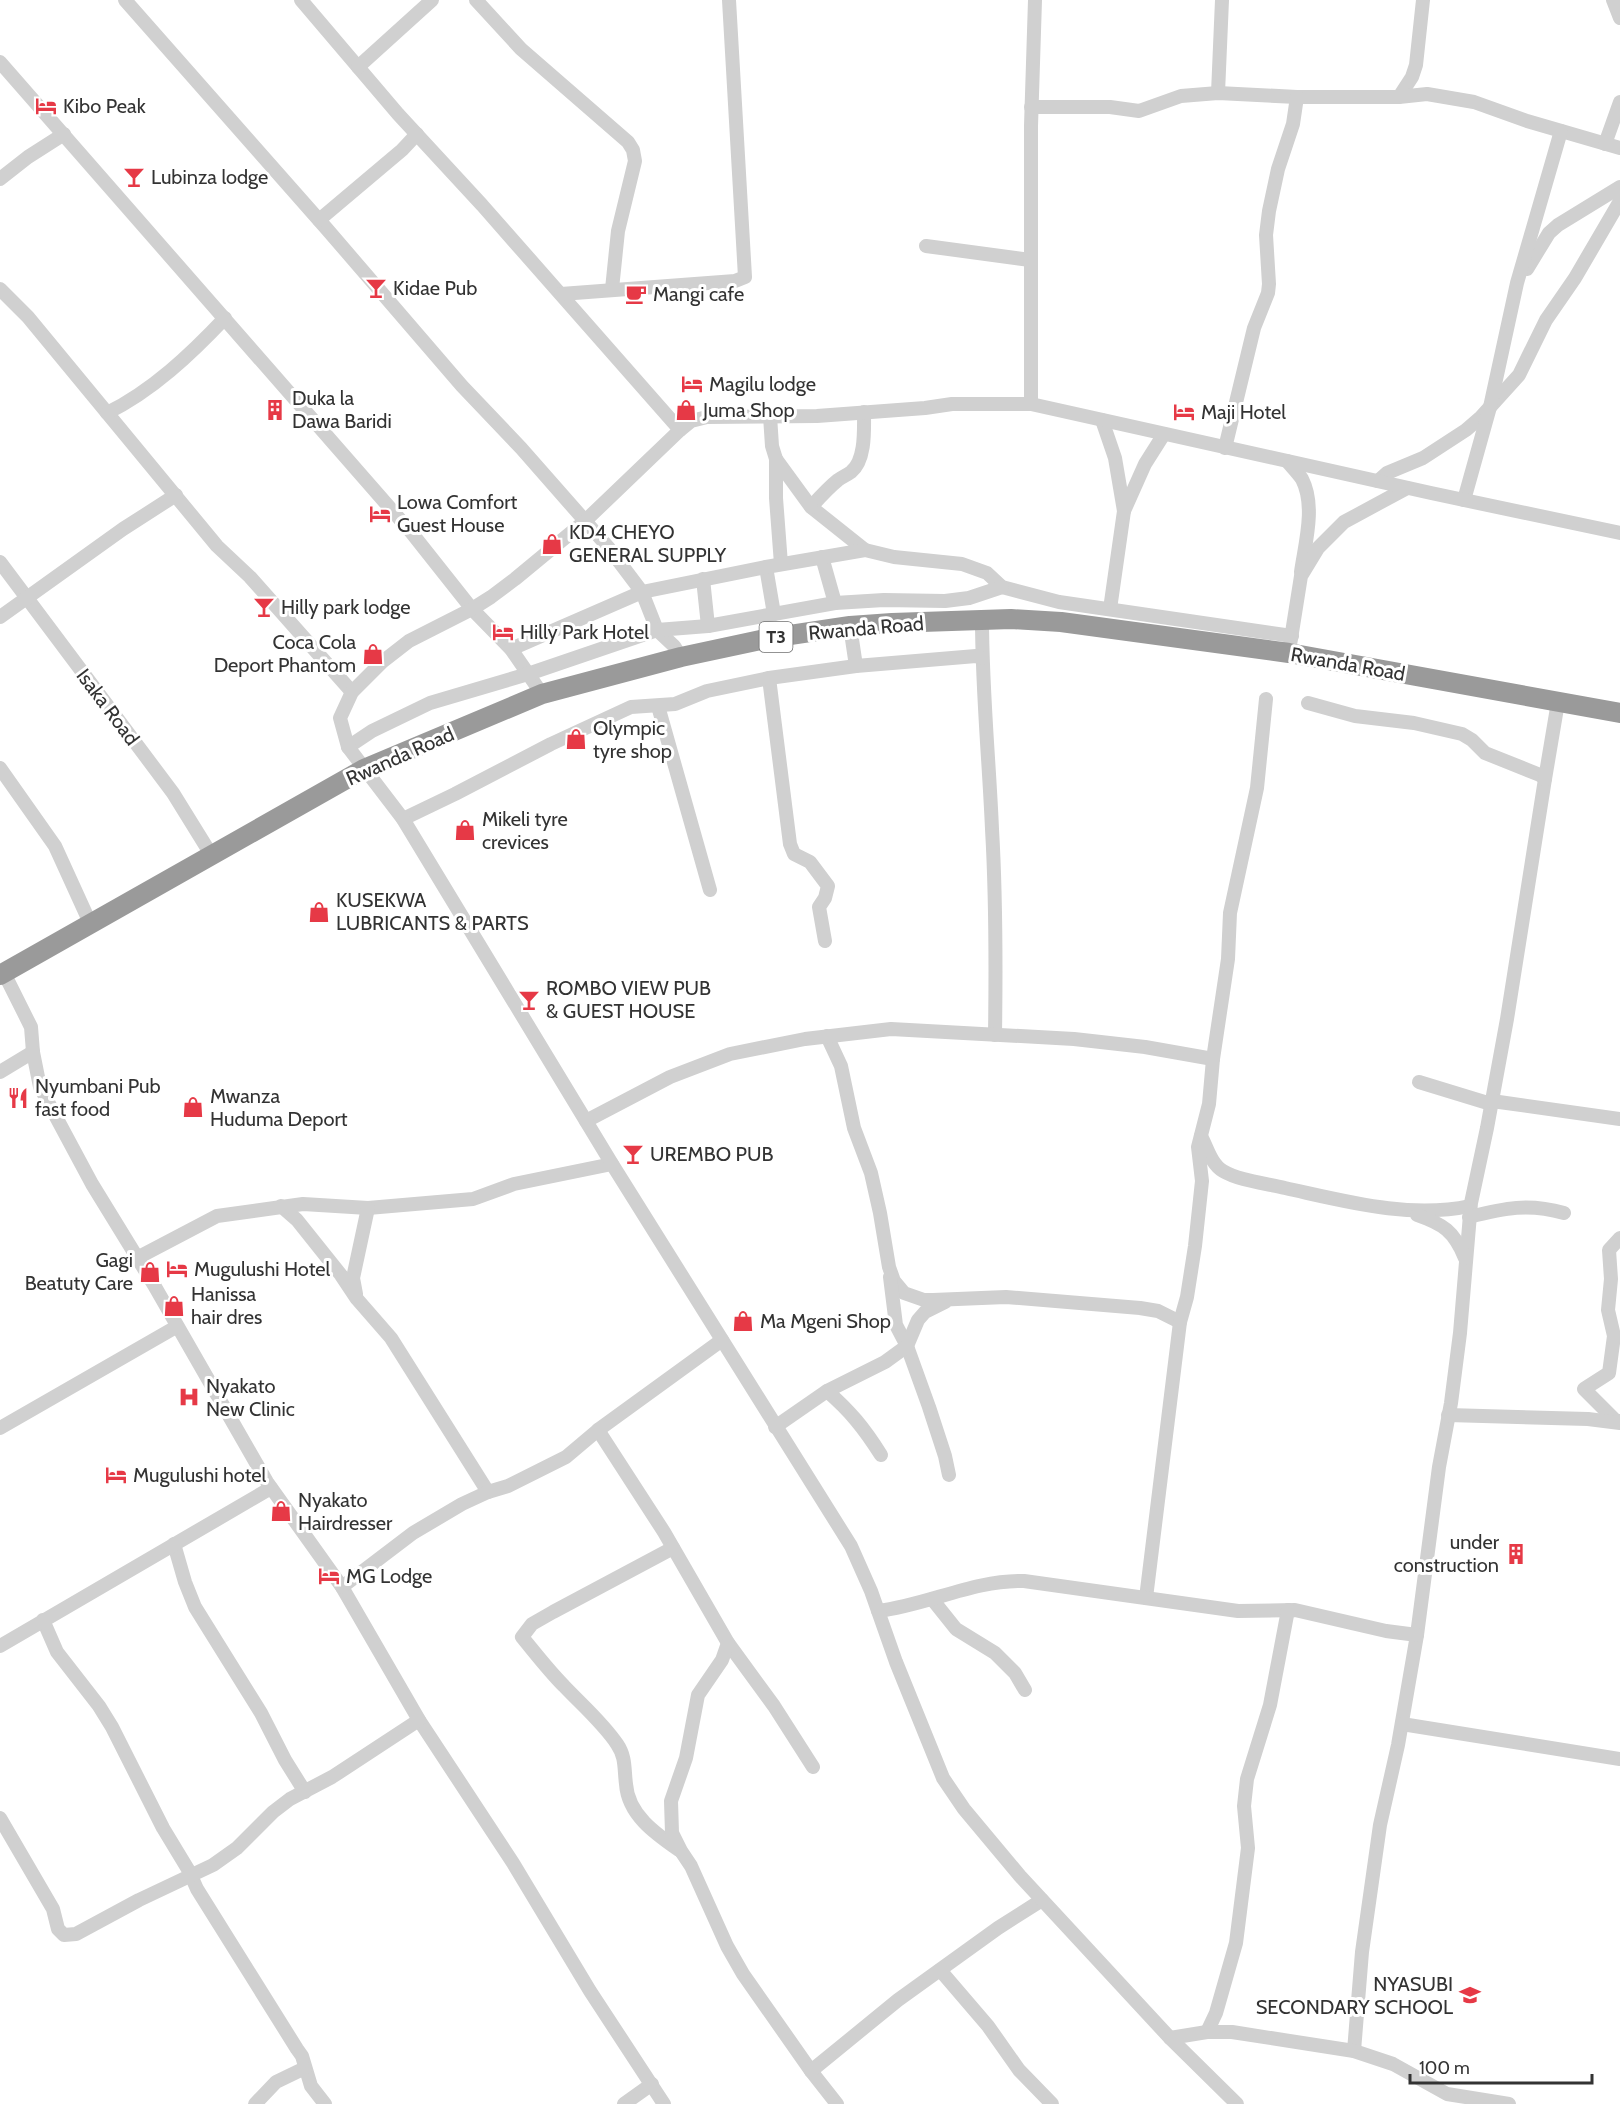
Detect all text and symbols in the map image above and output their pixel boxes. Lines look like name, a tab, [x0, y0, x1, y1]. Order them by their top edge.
hotel icon: Kibo Peak	[34, 94, 58, 118]
place label: Kibo Peak	[63, 94, 146, 118]
bar icon: Lubinza lodge	[122, 165, 146, 189]
place label: Lubinza lodge	[151, 165, 268, 189]
bar icon: Kidae Pub	[364, 276, 388, 300]
place label: Kidae Pub	[393, 276, 477, 300]
cafe icon: Mangi cafe	[624, 282, 648, 306]
place label: Mangi cafe	[653, 282, 744, 306]
hotel icon: Magilu lodge	[680, 372, 704, 396]
place label: Magilu lodge	[709, 372, 816, 396]
place label: Duka la Dawa Baridi	[292, 386, 392, 433]
building icon: Duka la Dawa Baridi	[263, 398, 287, 422]
shop icon: Juma Shop	[674, 398, 698, 422]
place label: Juma Shop	[702, 398, 795, 422]
hotel icon: Maji Hotel	[1172, 400, 1196, 424]
place label: Maji Hotel	[1201, 400, 1286, 424]
place label: Lowa Comfort Guest House	[397, 490, 517, 537]
hotel icon: Lowa Comfort Guest House	[368, 502, 392, 526]
place label: KD4 CHEYO GENERAL SUPPLY	[569, 520, 727, 567]
shop icon: KD4 CHEYO GENERAL SUPPLY	[540, 532, 564, 556]
bar icon: Hilly park lodge	[252, 595, 276, 619]
place label: Hilly park lodge	[281, 595, 411, 619]
street label: Rwanda Road	[807, 611, 925, 645]
hotel icon: Hilly Park Hotel	[491, 620, 515, 644]
place label: Hilly Park Hotel	[520, 620, 649, 644]
road number: T3	[760, 622, 792, 652]
place label: Coca Cola Deport Phantom	[214, 630, 356, 677]
shop icon: Coca Cola Deport Phantom	[361, 642, 385, 666]
street label: Rwanda Road	[1289, 642, 1407, 686]
street label: Isaka Road	[72, 664, 144, 750]
place label: Olympic tyre shop	[593, 716, 672, 763]
street label: Rwanda Road	[342, 722, 458, 790]
shop icon: Olympic tyre shop	[564, 727, 588, 751]
place label: Mikeli tyre crevices	[482, 807, 568, 854]
shop icon: Mikeli tyre crevices	[453, 818, 477, 842]
place label: KUSEKWA LUBRICANTS & PARTS	[336, 888, 529, 935]
shop icon: KUSEKWA LUBRICANTS & PARTS	[307, 900, 331, 924]
place label: ROMBO VIEW PUB & GUEST HOUSE	[546, 976, 711, 1023]
bar icon: ROMBO VIEW PUB & GUEST HOUSE	[517, 988, 541, 1012]
place label: Nyumbani Pub fast food	[35, 1074, 161, 1121]
place label: Mwanza Huduma Deport	[210, 1084, 348, 1131]
restaurant icon: Nyumbani Pub fast food	[6, 1086, 30, 1110]
shop icon: Mwanza Huduma Deport	[181, 1095, 205, 1119]
bar icon: UREMBO PUB	[621, 1142, 645, 1166]
place label: UREMBO PUB	[650, 1142, 774, 1166]
place label: Gagi Beatuty Care	[25, 1248, 133, 1295]
hotel icon: Mugulushi Hotel	[165, 1257, 189, 1281]
place label: Mugulushi Hotel	[194, 1257, 331, 1281]
shop icon: Gagi Beatuty Care	[138, 1260, 162, 1284]
place label: Hanissa hair dres	[191, 1282, 262, 1329]
shop icon: Hanissa hair dres	[162, 1294, 186, 1318]
shop icon: Ma Mgeni Shop	[731, 1309, 755, 1333]
place label: Ma Mgeni Shop	[760, 1309, 891, 1333]
place label: Nyakato New Clinic	[206, 1374, 295, 1421]
hospital icon: Nyakato New Clinic	[177, 1385, 201, 1409]
hotel icon: Mugulushi hotel	[104, 1463, 128, 1487]
place label: Mugulushi hotel	[133, 1463, 267, 1487]
place label: Nyakato Hairdresser	[298, 1488, 393, 1535]
shop icon: Nyakato Hairdresser	[269, 1499, 293, 1523]
place label: under construction	[1394, 1530, 1500, 1577]
building icon: under construction	[1504, 1542, 1528, 1566]
hotel icon: MG Lodge	[317, 1564, 341, 1588]
place label: MG Lodge	[346, 1564, 432, 1588]
place label: NYASUBI SECONDARY SCHOOL	[1256, 1972, 1453, 2019]
school or university icon: NYASUBI SECONDARY SCHOOL	[1458, 1983, 1482, 2007]
scale bar	[1410, 2047, 1592, 2085]
text: 100 m	[1419, 2057, 1470, 2079]

